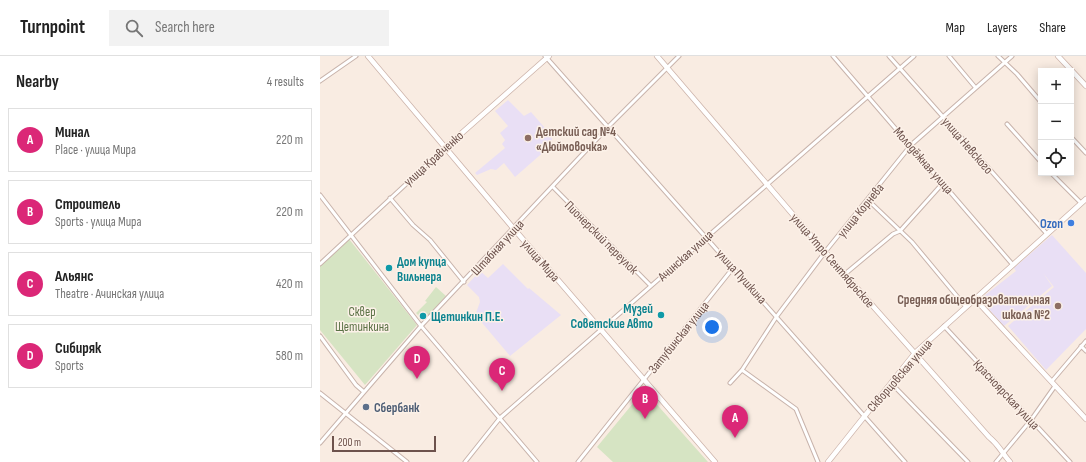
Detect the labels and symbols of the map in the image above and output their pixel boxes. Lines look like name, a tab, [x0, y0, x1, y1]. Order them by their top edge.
street label: улица Невского	[938, 114, 996, 177]
place label: Детский сад №4 «Дюймовочка»	[536, 124, 616, 155]
street label: Молодёжная улица	[890, 124, 957, 197]
street label: улица Кравченко	[400, 128, 467, 190]
marker: Детский сад №4 «Дюймовочка»	[523, 133, 533, 143]
street label: улица Корнева	[834, 180, 887, 241]
street label: Пионерский переулок	[561, 197, 642, 278]
street label: улица Утро Сентябрьское	[787, 210, 878, 311]
street label: Штабная улица	[468, 216, 528, 279]
place label: Ozon	[1040, 216, 1063, 232]
marker: Ozon	[1066, 218, 1076, 228]
street label: Ачинская улица	[654, 227, 717, 285]
street label: улица Мира	[517, 236, 563, 285]
street label: улица Пушкина	[713, 246, 770, 307]
place label: Дом купца Вильнера	[397, 254, 446, 285]
marker: Дом купца Вильнера	[384, 263, 394, 273]
place label: Средняя общеобразовательная школа №2	[897, 292, 1050, 323]
street label: Затубинская улица	[645, 298, 713, 377]
place label: Музей Советские Авто	[571, 301, 653, 332]
marker: Средняя общеобразовательная школа №2	[1053, 301, 1063, 311]
park label: Сквер Щетинкина	[335, 304, 389, 335]
place label: Щетинкин П.Е.	[431, 309, 503, 325]
marker: Музей Советские Авто	[656, 310, 666, 320]
marker: Щетинкин П.Е.	[418, 311, 428, 321]
your location	[702, 317, 722, 337]
street label: Скворцовская улица	[864, 336, 936, 415]
pin: D	[404, 346, 430, 379]
street label: Красноярская улица	[970, 356, 1043, 433]
pin: C	[489, 358, 515, 391]
pin: B	[632, 386, 658, 419]
place label: Сбербанк	[374, 400, 420, 416]
marker: Сбербанк	[361, 402, 371, 412]
pin: A	[722, 405, 748, 438]
scale bar	[332, 434, 436, 453]

